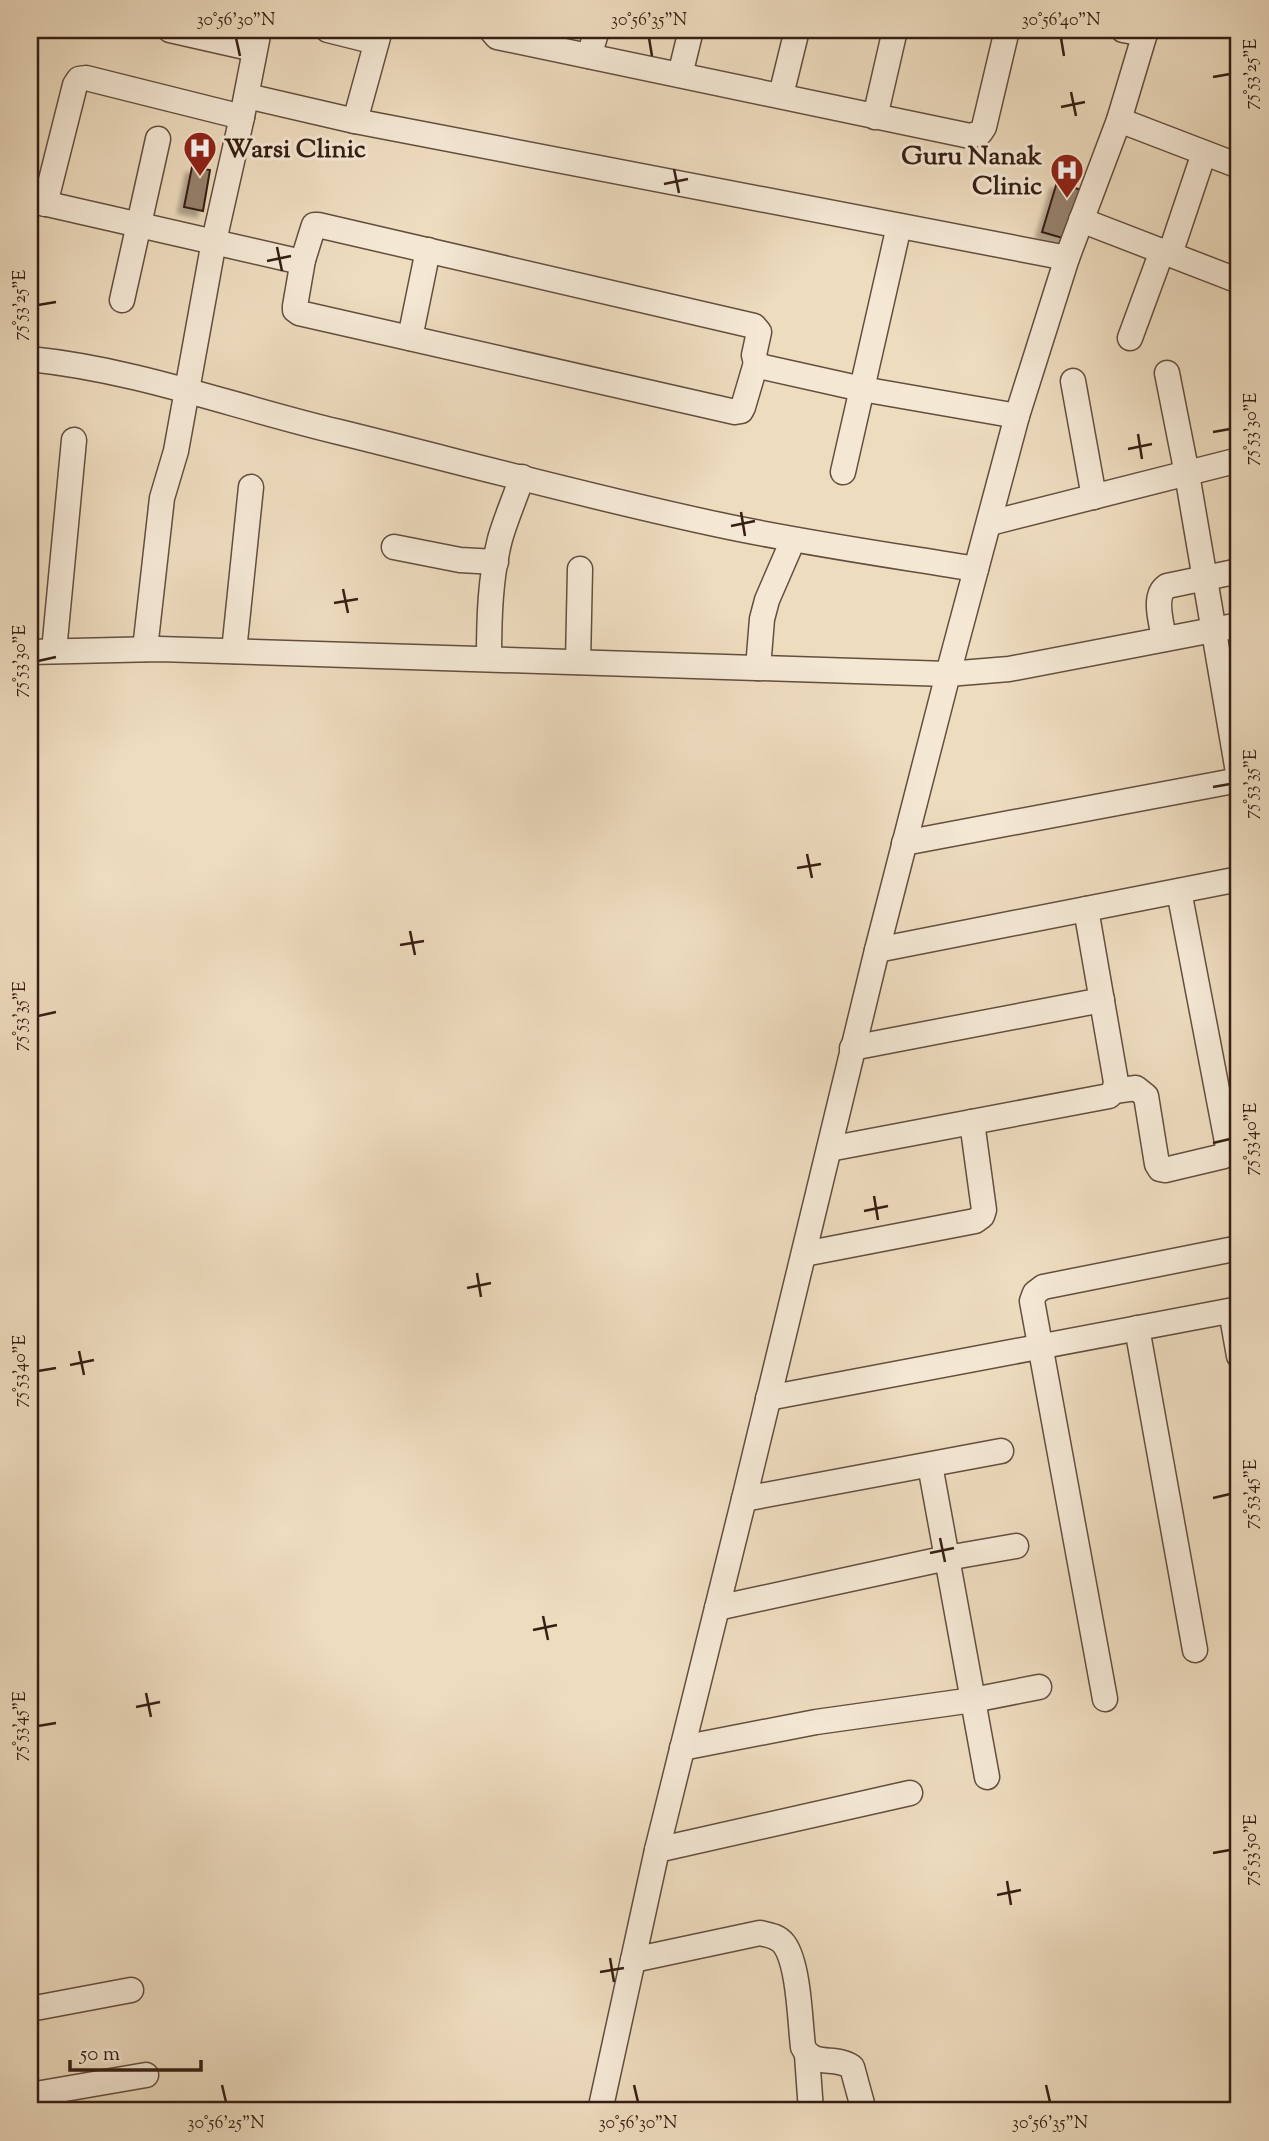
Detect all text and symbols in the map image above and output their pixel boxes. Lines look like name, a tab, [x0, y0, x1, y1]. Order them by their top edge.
text: 30°56'30"N	[197, 8, 275, 34]
text: 30°56'35"N	[611, 8, 687, 34]
text: 30°56'40"N	[1021, 8, 1101, 34]
text: 75°53'25"E	[1239, 38, 1265, 109]
hospital icon: Warsi Clinic	[181, 129, 219, 178]
place label: Warsi Clinic	[224, 132, 366, 169]
place label: Guru Nanak Clinic	[901, 139, 1043, 206]
hospital icon: Guru Nanak Clinic	[1048, 151, 1086, 200]
text: 75°53'25"E	[8, 269, 34, 340]
text: 75°53'30"E	[1239, 393, 1265, 465]
text: 75°53'30"E	[8, 625, 34, 697]
text: 75°53'35"E	[1239, 749, 1265, 819]
text: 75°53'35"E	[8, 981, 34, 1051]
text: 75°53'40"E	[1239, 1103, 1265, 1175]
text: 75°53'40"E	[8, 1335, 34, 1407]
text: 75°53'45"E	[1239, 1459, 1265, 1529]
text: 75°53'45"E	[8, 1691, 34, 1761]
text: 75°53'50"E	[1239, 1814, 1265, 1886]
scale bar	[70, 2029, 201, 2073]
text: 50 m	[79, 2040, 120, 2070]
text: 30°56'25"N	[187, 2111, 265, 2137]
text: 30°56'30"N	[599, 2111, 677, 2137]
text: 30°56'35"N	[1012, 2111, 1088, 2137]

